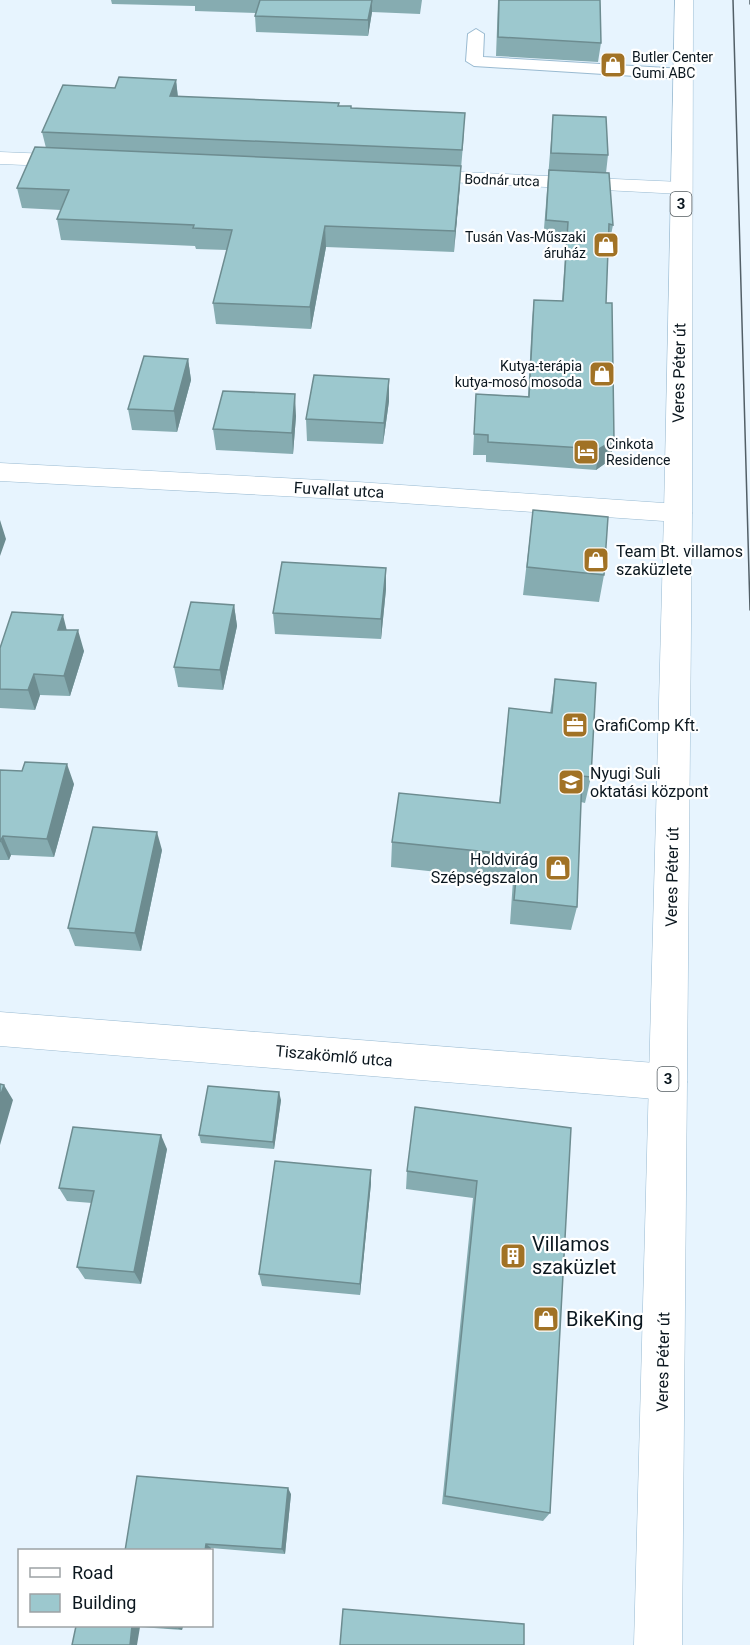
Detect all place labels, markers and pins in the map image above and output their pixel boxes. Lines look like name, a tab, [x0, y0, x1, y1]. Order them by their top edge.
place label: Butler Center Gumi ABC	[632, 49, 713, 81]
shop icon: Butler Center Gumi ABC	[598, 50, 628, 80]
place label: Tusán Vas-Műszaki áruház	[465, 229, 586, 261]
shop icon: Tusán Vas-Műszaki áruház	[591, 230, 621, 260]
place label: Kutya-terápia kutya-mosó mosoda	[455, 358, 582, 390]
shop icon: Kutya-terápia kutya-mosó mosoda	[587, 359, 617, 389]
place label: Cinkota Residence	[606, 436, 670, 468]
hotel icon: Cinkota Residence	[571, 437, 601, 467]
place label: Team Bt. villamos szaküzlete	[616, 542, 743, 579]
shop icon: Team Bt. villamos szaküzlete	[581, 545, 611, 575]
office icon: GrafiComp Kft.	[560, 710, 590, 740]
place label: GrafiComp Kft.	[594, 716, 699, 735]
place label: Nyugi Suli oktatási központ	[590, 764, 708, 801]
school or university icon: Nyugi Suli oktatási központ	[556, 767, 586, 797]
place label: Holdvirág Szépségszalon	[431, 850, 538, 887]
shop icon: Holdvirág Szépségszalon	[543, 853, 573, 883]
place label: Villamos szaküzlet	[532, 1232, 616, 1279]
building icon: Villamos szaküzlet	[498, 1241, 528, 1271]
shop icon: BikeKing	[531, 1304, 561, 1334]
place label: BikeKing	[566, 1307, 644, 1331]

